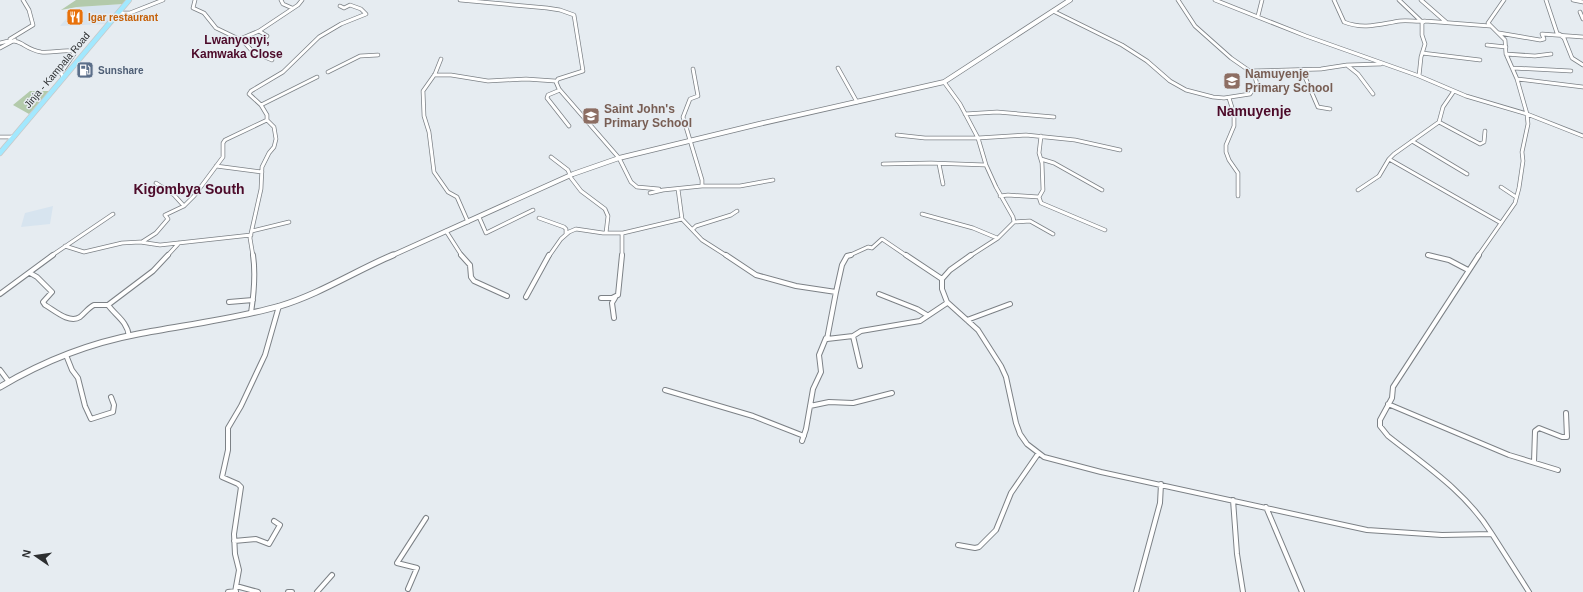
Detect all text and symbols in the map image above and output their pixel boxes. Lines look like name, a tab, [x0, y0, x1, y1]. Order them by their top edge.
restaurant icon: Igar restaurant	[65, 7, 85, 27]
place label: Igar restaurant	[88, 12, 159, 23]
street label: Jinja - Kampala Road	[22, 30, 92, 110]
district label: Lwanyonyi, Kamwaka Close	[191, 33, 283, 61]
fuel station icon: Sunshare	[75, 60, 95, 80]
place label: Sunshare	[98, 65, 144, 76]
place label: Namuyenje Primary School	[1245, 67, 1333, 95]
school or university icon: Namuyenje Primary School	[1222, 71, 1242, 91]
place label: Saint John's Primary School	[604, 102, 692, 130]
district label: Namuyenje	[1217, 103, 1292, 119]
school or university icon: Saint John's Primary School	[581, 106, 601, 126]
district label: Kigombya South	[133, 181, 245, 197]
north arrow	[16, 536, 56, 576]
text: N	[20, 548, 33, 559]

